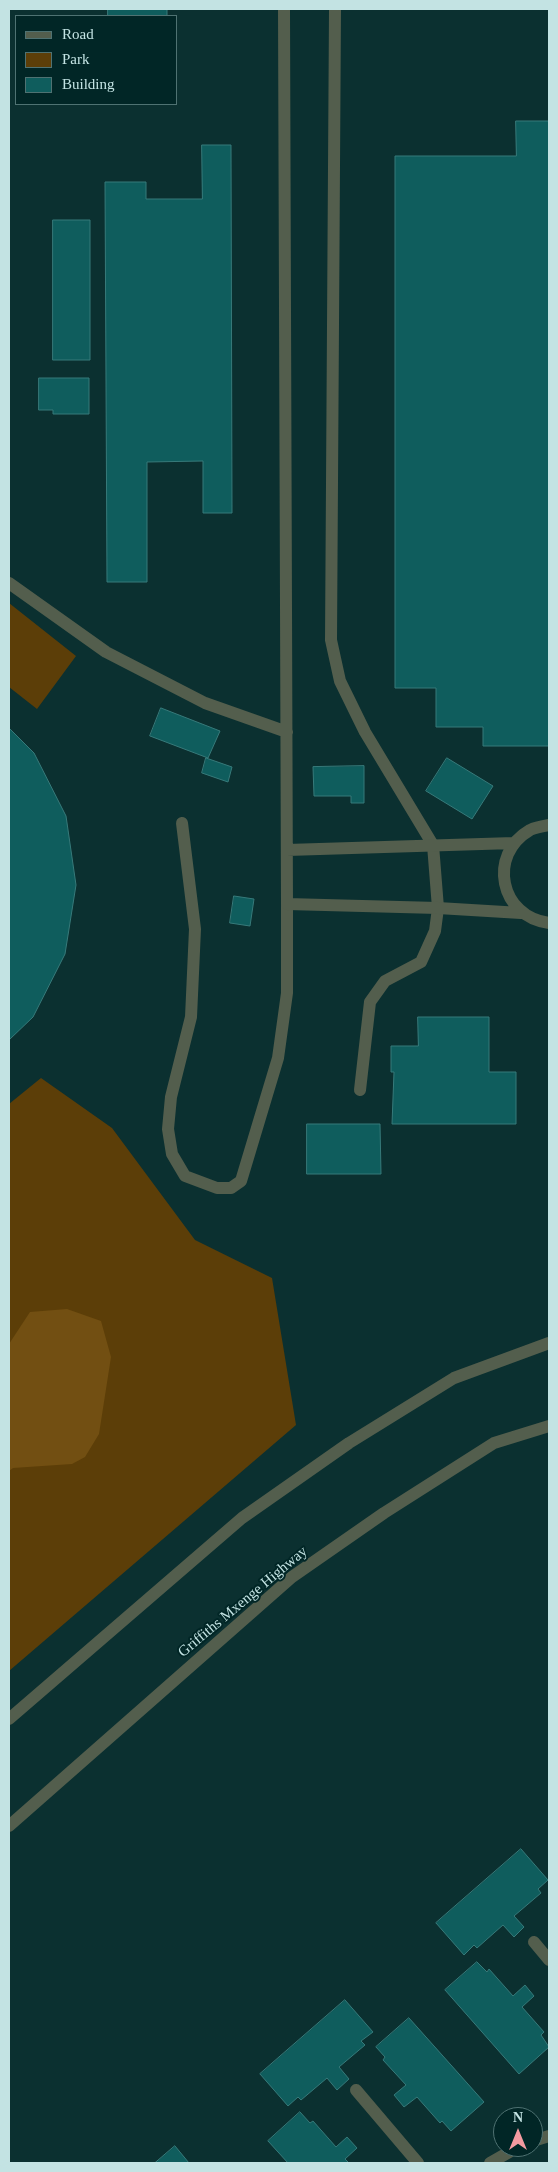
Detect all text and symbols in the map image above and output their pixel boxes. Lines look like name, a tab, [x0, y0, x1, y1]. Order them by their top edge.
legend	[15, 15, 178, 105]
text: Road	[62, 26, 94, 42]
text: Park	[62, 51, 90, 67]
text: Building	[62, 76, 115, 92]
street label: Griffiths Mxenge Highway	[175, 1543, 311, 1661]
north arrow	[493, 2107, 543, 2157]
text: N	[513, 2110, 523, 2125]

